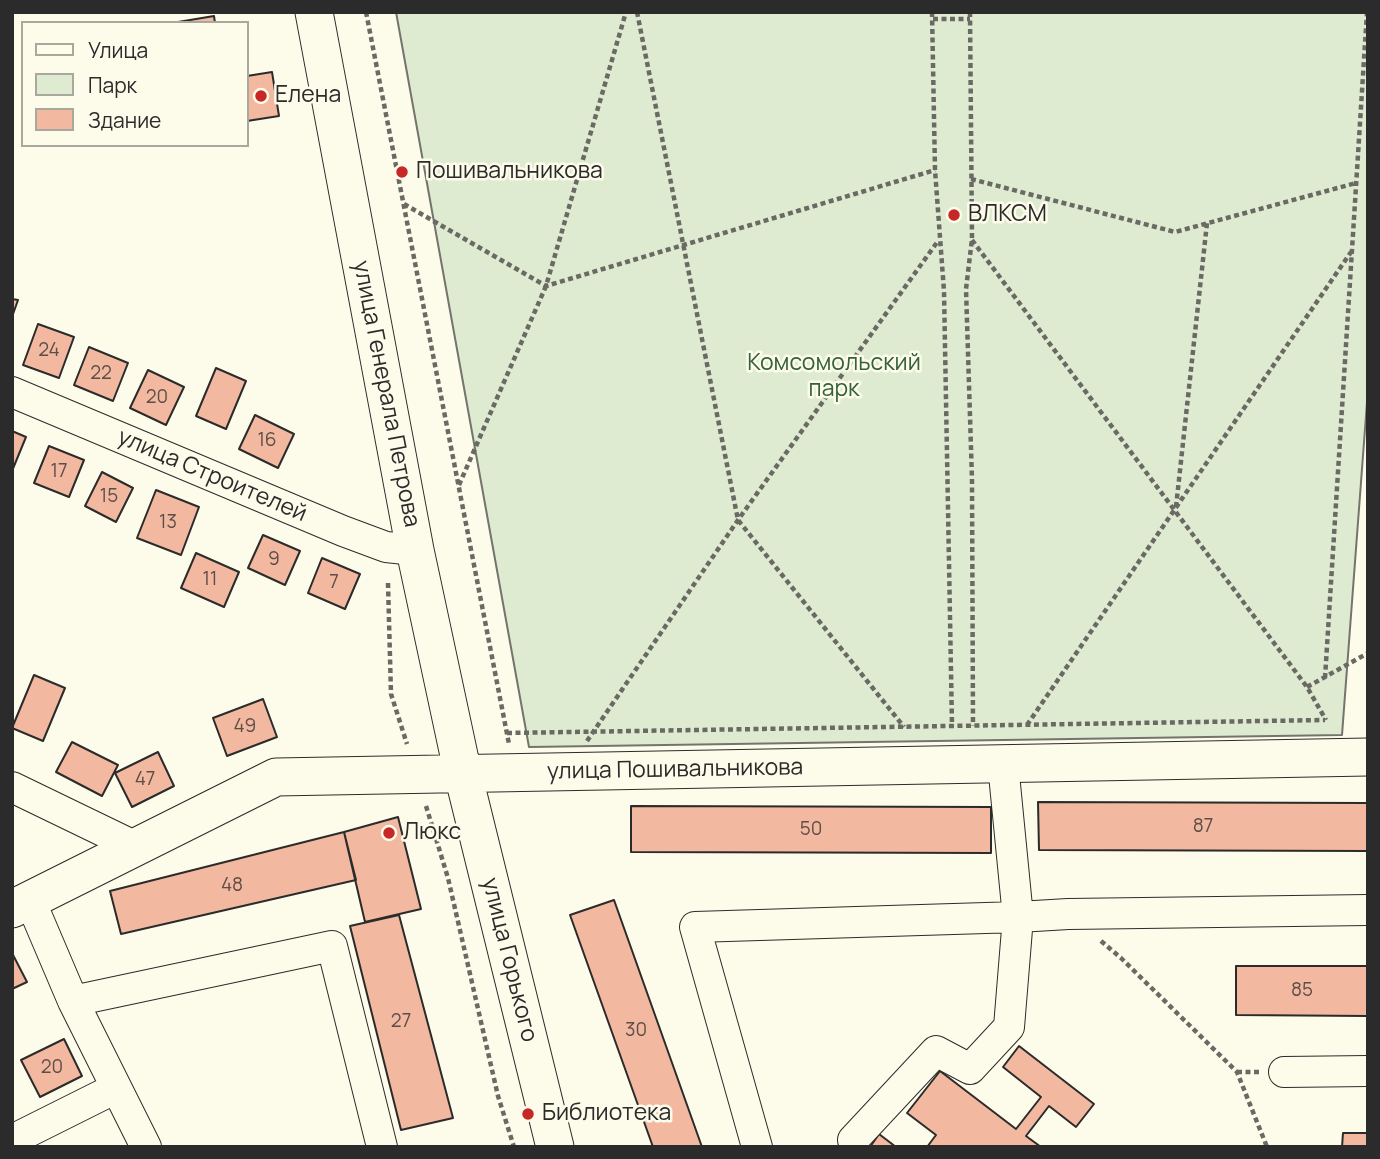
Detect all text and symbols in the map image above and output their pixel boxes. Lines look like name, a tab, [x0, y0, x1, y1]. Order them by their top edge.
legend	[21, 21, 248, 147]
text: Улица	[88, 36, 148, 64]
text: Парк	[88, 71, 137, 99]
place label: Елена	[275, 82, 341, 110]
marker: Елена	[253, 88, 269, 104]
text: Здание	[88, 106, 161, 134]
place label: Пошивальникова	[416, 158, 603, 186]
marker: Пошивальникова	[394, 164, 410, 180]
place label: ВЛКСМ	[968, 201, 1047, 229]
marker: ВЛКСМ	[946, 207, 962, 223]
street label: улица Генерала Петрова	[347, 258, 425, 530]
house number: 24	[38, 340, 60, 362]
park label: Комсомольский парк	[747, 350, 921, 404]
house number: 22	[90, 363, 112, 385]
house number: 20	[146, 387, 168, 409]
street label: улица Строителей	[113, 424, 311, 528]
house number: 16	[257, 430, 277, 452]
house number: 17	[51, 461, 67, 483]
house number: 15	[100, 486, 118, 508]
house number: 13	[159, 512, 177, 534]
house number: 9	[268, 549, 280, 571]
house number: 11	[203, 569, 217, 591]
house number: 7	[329, 572, 339, 594]
house number: 49	[234, 716, 256, 738]
street label: улица Пошивальникова	[547, 754, 803, 786]
house number: 47	[135, 769, 155, 791]
house number: 87	[1193, 816, 1213, 838]
place label: Люкс	[403, 819, 461, 847]
house number: 50	[800, 819, 822, 841]
marker: Люкс	[381, 825, 397, 841]
house number: 48	[221, 875, 243, 897]
street label: улица Горького	[475, 875, 543, 1045]
house number: 85	[1291, 980, 1313, 1002]
house number: 27	[391, 1011, 411, 1033]
house number: 30	[625, 1020, 647, 1042]
house number: 20	[41, 1057, 63, 1079]
place label: Библиотека	[542, 1100, 671, 1128]
marker: Библиотека	[520, 1106, 536, 1122]

